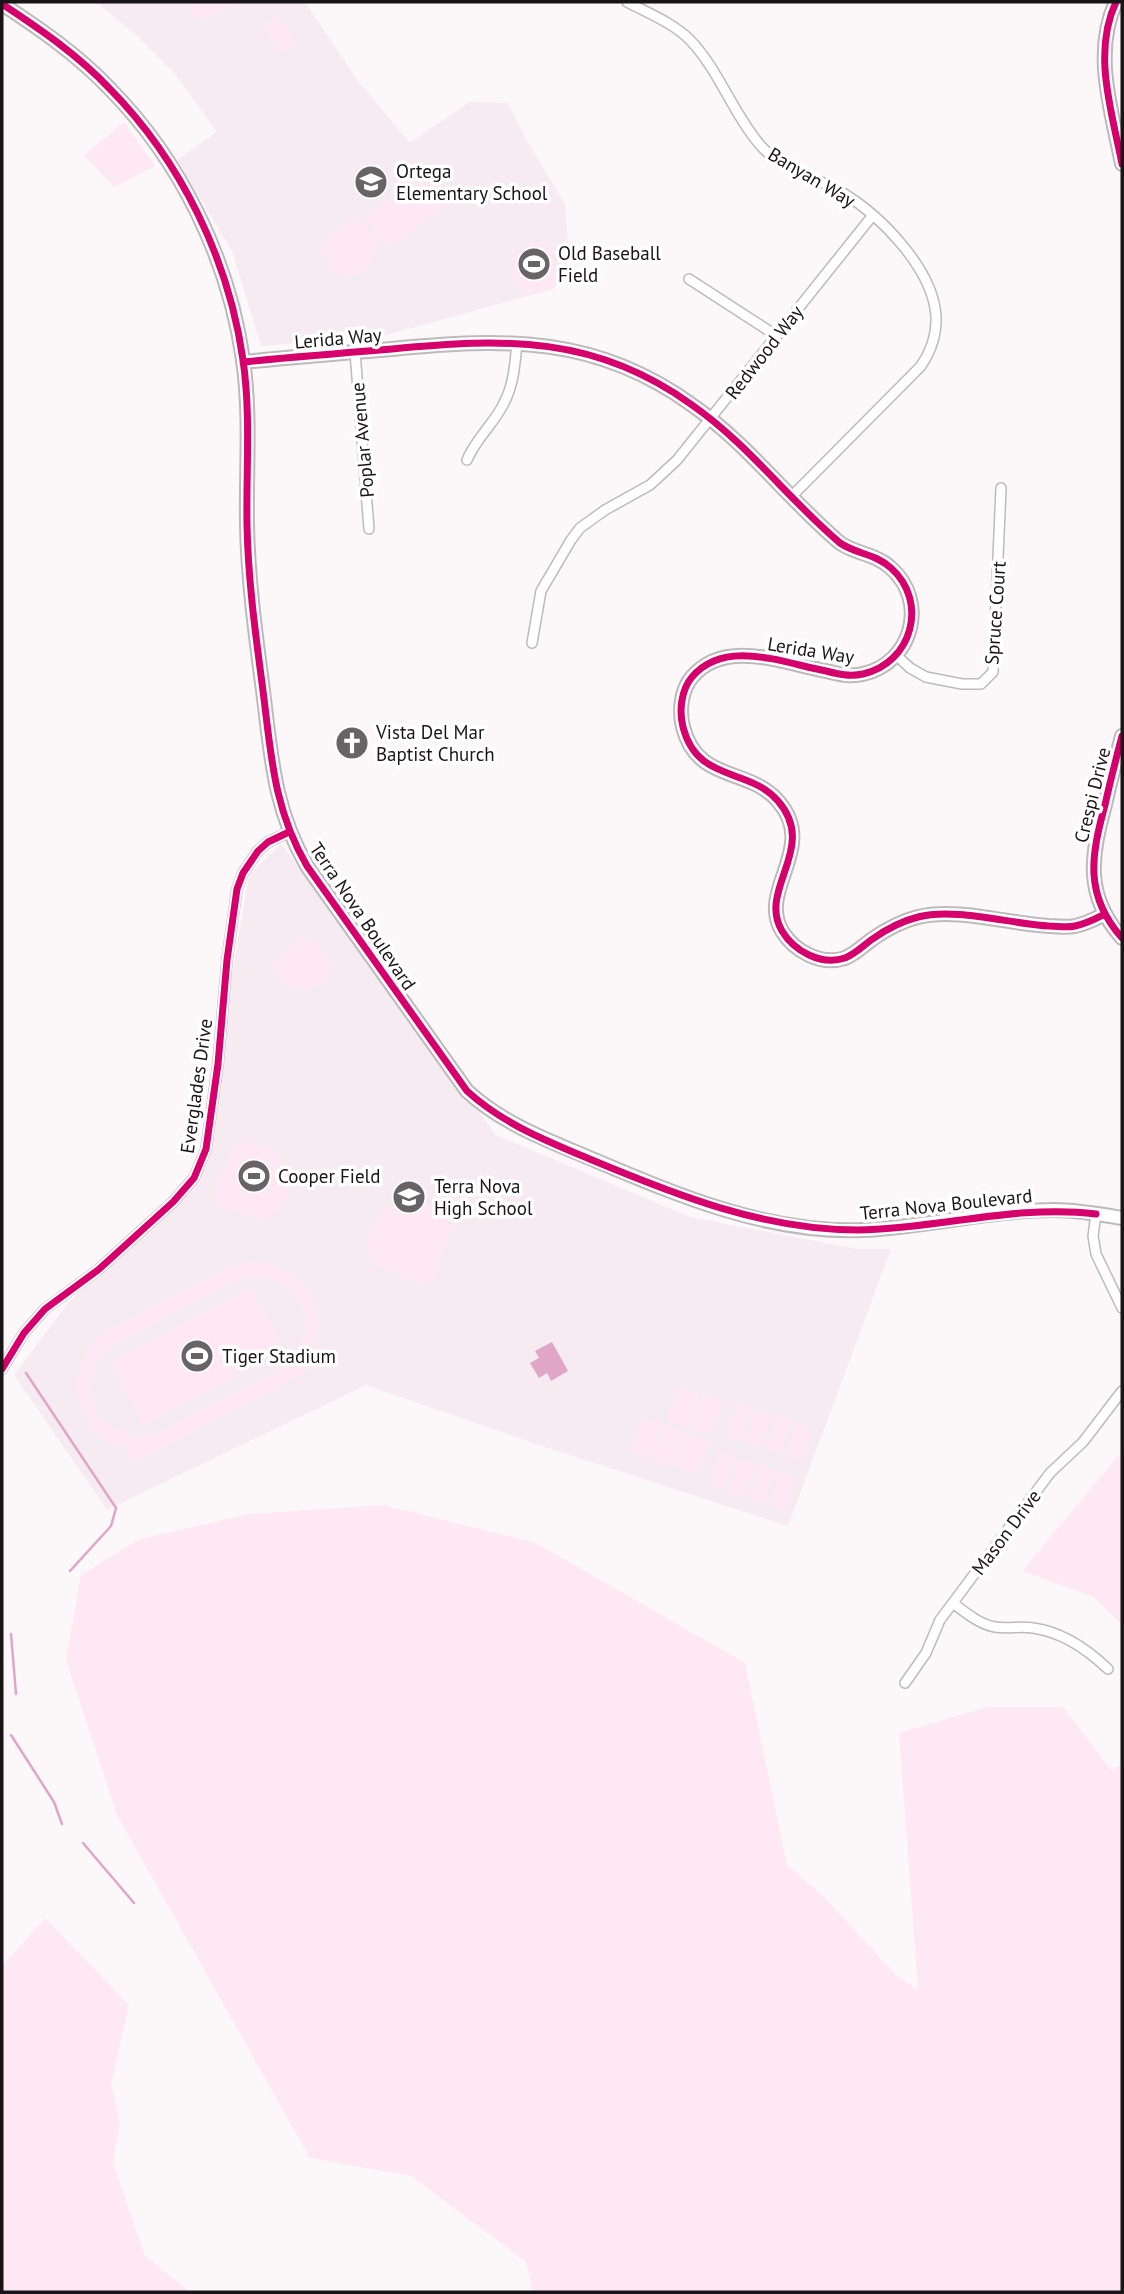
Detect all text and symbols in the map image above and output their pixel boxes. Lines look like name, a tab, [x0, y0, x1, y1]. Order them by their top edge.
street label: Banyan Way	[764, 142, 860, 212]
place label: Ortega Elementary School	[396, 159, 548, 205]
school or university icon: Ortega Elementary School	[352, 163, 390, 201]
place label: Old Baseball Field	[558, 241, 661, 287]
sports icon: Old Baseball Field	[515, 245, 553, 283]
street label: Redwood Way	[720, 300, 808, 404]
street label: Lerida Way	[293, 322, 383, 354]
street label: Poplar Avenue	[345, 381, 379, 499]
street label: Spruce Court	[979, 560, 1011, 666]
street label: Lerida Way	[766, 631, 856, 669]
place label: Vista Del Mar Baptist Church	[375, 720, 495, 766]
church icon: Vista Del Mar Baptist Church	[333, 724, 371, 762]
street label: Crespi Drive	[1069, 745, 1115, 845]
street label: Terra Nova Boulevard	[305, 838, 421, 994]
street label: Everglades Drive	[175, 1017, 217, 1155]
sports icon: Cooper Field	[235, 1157, 273, 1195]
place label: Cooper Field	[278, 1164, 380, 1188]
place label: Terra Nova High School	[434, 1174, 533, 1220]
school or university icon: Terra Nova High School	[390, 1178, 428, 1216]
street label: Terra Nova Boulevard	[859, 1183, 1033, 1225]
sports icon: Tiger Stadium	[178, 1337, 216, 1375]
place label: Tiger Stadium	[222, 1344, 336, 1368]
street label: Mason Drive	[966, 1485, 1046, 1579]

